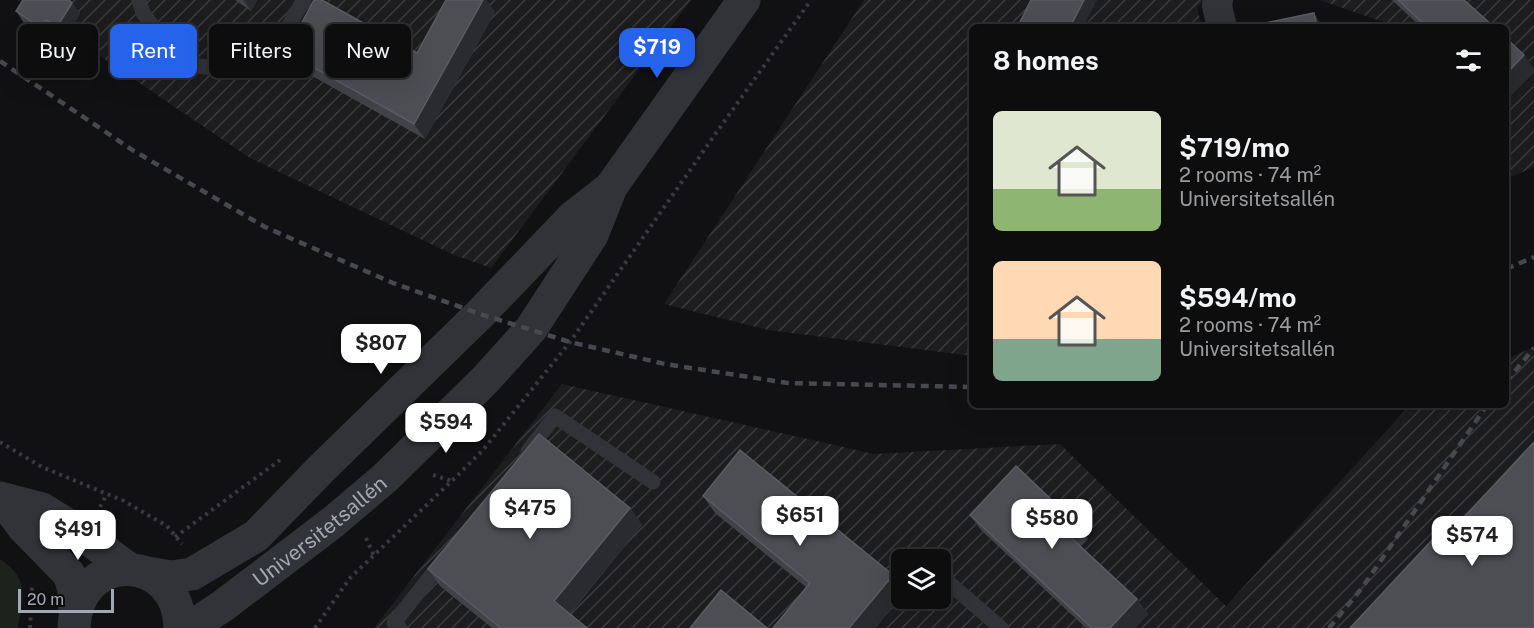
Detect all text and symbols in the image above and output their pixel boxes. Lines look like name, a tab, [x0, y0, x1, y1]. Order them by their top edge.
chip: Buy	[18, 24, 98, 78]
chip: Rent	[110, 24, 197, 78]
chip: Filters	[209, 24, 313, 78]
chip: New	[325, 24, 411, 78]
pin: $719	[621, 28, 693, 79]
text: $719	[633, 35, 681, 59]
icon: filters	[1452, 44, 1485, 77]
text: 8 homes	[993, 45, 1099, 76]
text: $719/mo	[1179, 132, 1290, 163]
icon: home	[1041, 135, 1113, 207]
text: 2 rooms · 74 m²	[1179, 163, 1321, 187]
text: Universitetsallén	[1179, 187, 1335, 211]
text: $594/mo	[1179, 282, 1297, 313]
icon: home	[1041, 285, 1113, 357]
text: 2 rooms · 74 m²	[1179, 313, 1321, 337]
pin: $807	[345, 324, 417, 375]
text: $807	[355, 331, 407, 355]
text: Universitetsallén	[1179, 337, 1335, 361]
pin: $594	[410, 403, 482, 454]
text: $594	[419, 410, 473, 434]
street label: Universitetsallén	[247, 470, 391, 591]
pin: $475	[494, 489, 566, 540]
text: $475	[504, 496, 556, 520]
pin: $651	[764, 496, 836, 547]
pin: $580	[1016, 499, 1088, 550]
text: $651	[776, 503, 824, 527]
text: $580	[1025, 506, 1079, 530]
pin: $491	[42, 510, 114, 561]
pin: $574	[1436, 516, 1508, 567]
text: $491	[54, 517, 102, 541]
text: $574	[1446, 523, 1498, 547]
map controls	[891, 549, 951, 609]
button: layers	[891, 549, 951, 609]
scale bar	[18, 586, 114, 614]
text: 20 m	[27, 590, 64, 609]

